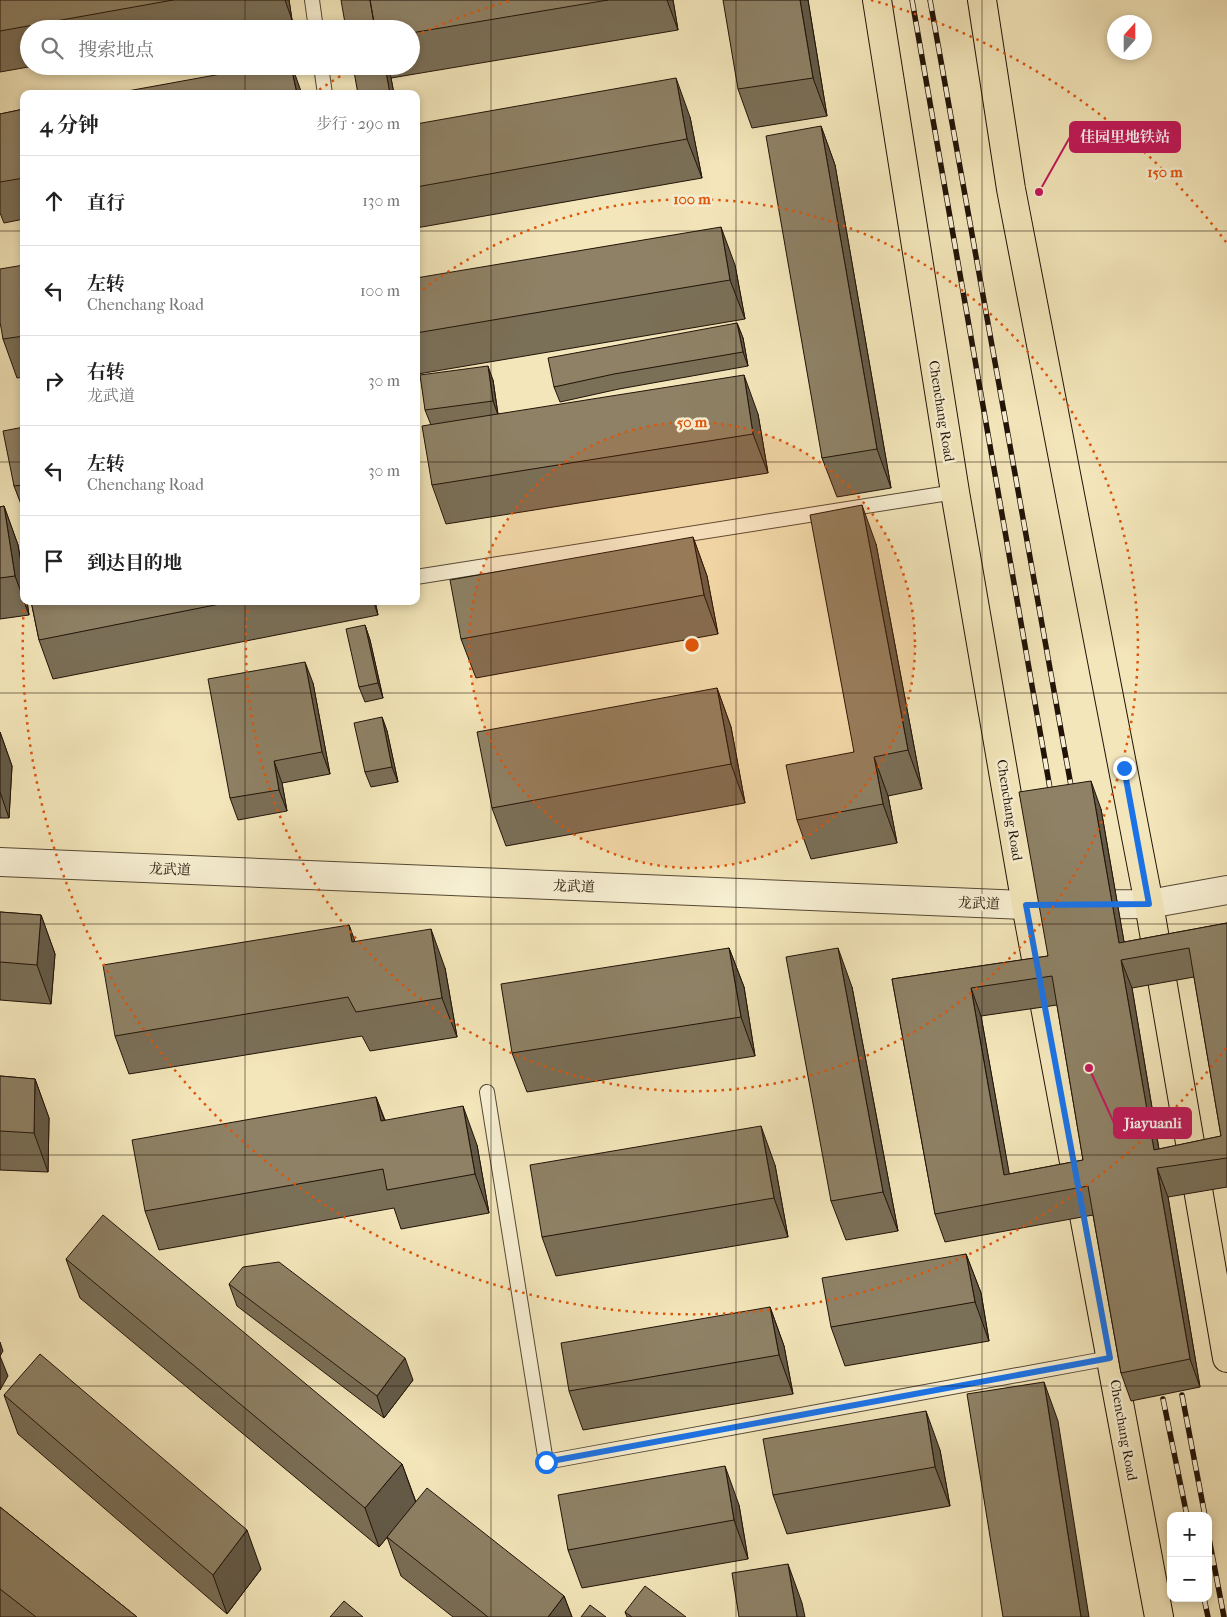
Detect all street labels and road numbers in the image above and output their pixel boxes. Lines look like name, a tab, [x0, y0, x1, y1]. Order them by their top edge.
street label: Chenchang Road	[925, 359, 958, 463]
street label: Chenchang Road	[993, 758, 1026, 862]
street label: 龙武道	[149, 860, 191, 879]
street label: 龙武道	[553, 877, 595, 896]
street label: 龙武道	[958, 894, 1000, 913]
street label: Chenchang Road	[1106, 1378, 1141, 1482]

